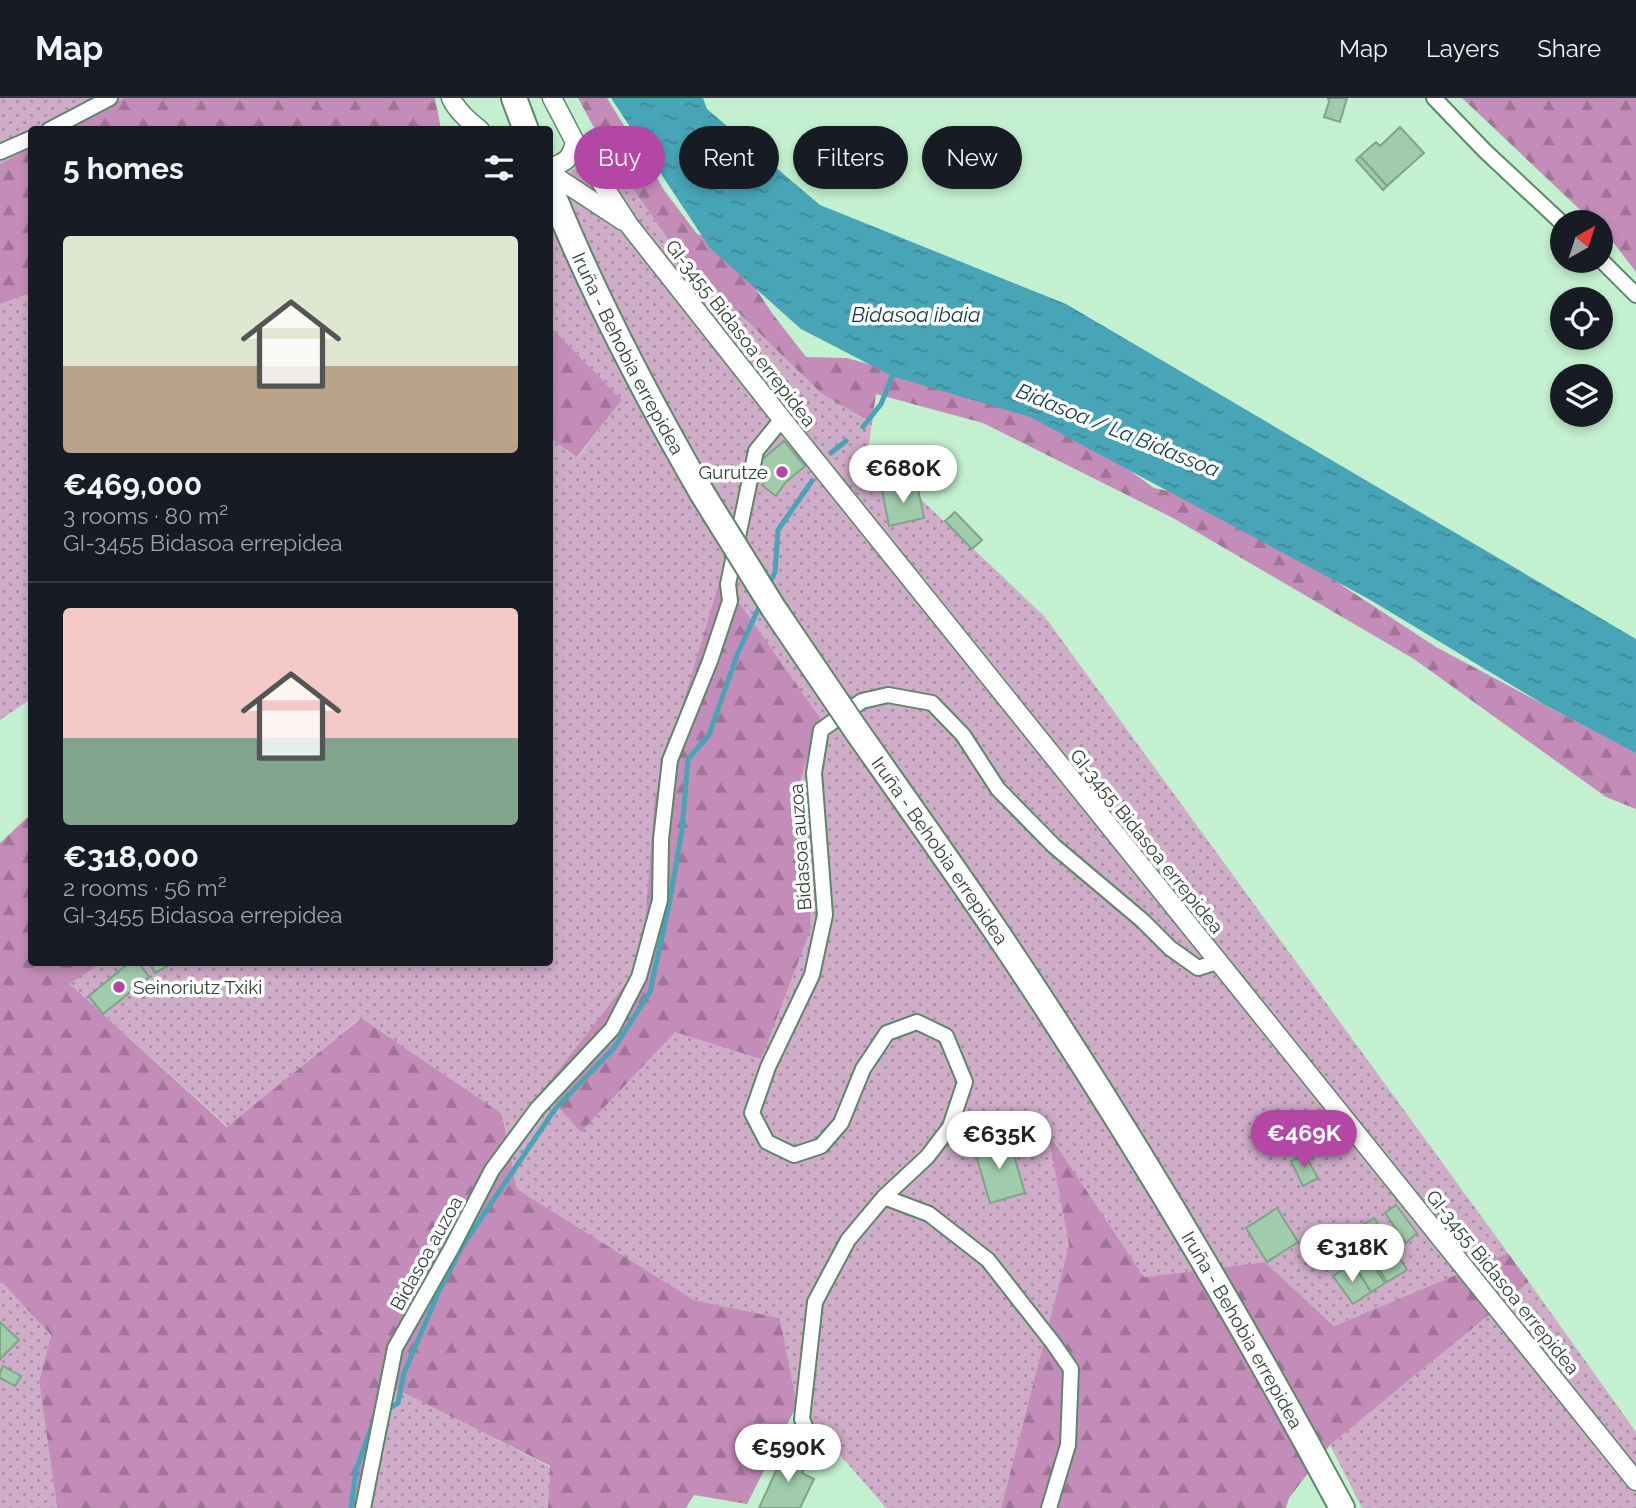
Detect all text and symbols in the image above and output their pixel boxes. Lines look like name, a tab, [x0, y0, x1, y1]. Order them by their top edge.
text: Map	[35, 29, 103, 68]
text: Map	[1339, 34, 1388, 63]
text: Layers	[1426, 34, 1499, 63]
text: Share	[1537, 34, 1601, 63]
chip: Buy	[574, 126, 665, 189]
chip: Rent	[679, 126, 779, 189]
chip: Filters	[793, 126, 908, 189]
chip: New	[922, 126, 1022, 189]
icon: filters	[480, 149, 518, 187]
text: 5 homes	[63, 151, 184, 186]
north arrow	[1550, 210, 1614, 273]
map controls	[1550, 210, 1613, 427]
street label: GI-3455 Bidasoa errepidea	[661, 235, 821, 431]
street label: Iruña - Behobia errepidea	[568, 249, 689, 458]
icon: home	[228, 281, 354, 407]
button: locate	[1550, 287, 1613, 350]
water label: Bidasoa ibaia	[851, 302, 981, 327]
button: layers	[1550, 364, 1613, 427]
water label: Bidasoa / La Bidassoa	[1013, 378, 1223, 482]
pin: €680K	[854, 446, 952, 505]
text: €680K	[865, 454, 941, 481]
place label: Gurutze	[699, 461, 768, 483]
marker: Gurutze	[774, 464, 790, 480]
text: €469,000	[63, 467, 202, 502]
text: 3 rooms · 80 m²	[63, 502, 228, 529]
text: GI-3455 Bidasoa errepidea	[63, 529, 343, 556]
icon: home	[228, 653, 354, 779]
street label: GI-3455 Bidasoa errepidea	[1066, 744, 1228, 938]
street label: Iruña - Behobia errepidea	[867, 752, 1013, 949]
street label: Bidasoa auzoa	[785, 783, 815, 911]
text: €318,000	[63, 839, 199, 874]
text: 2 rooms · 56 m²	[63, 874, 227, 901]
text: GI-3455 Bidasoa errepidea	[63, 901, 343, 928]
place label: Seinoriutz Txiki	[133, 976, 262, 998]
marker: Seinoriutz Txiki	[111, 979, 127, 995]
pin: €469K	[1255, 1110, 1353, 1170]
pin: €635K	[950, 1112, 1048, 1171]
text: €469K	[1267, 1119, 1341, 1146]
text: €635K	[962, 1120, 1036, 1147]
street label: GI-3455 Bidasoa errepidea	[1422, 1185, 1584, 1379]
street label: Bidasoa auzoa	[386, 1192, 466, 1314]
pin: €318K	[1303, 1224, 1401, 1284]
street label: Iruña - Behobia errepidea	[1177, 1227, 1308, 1432]
text: €318K	[1316, 1233, 1388, 1260]
pin: €590K	[739, 1424, 837, 1484]
text: €590K	[751, 1433, 825, 1460]

